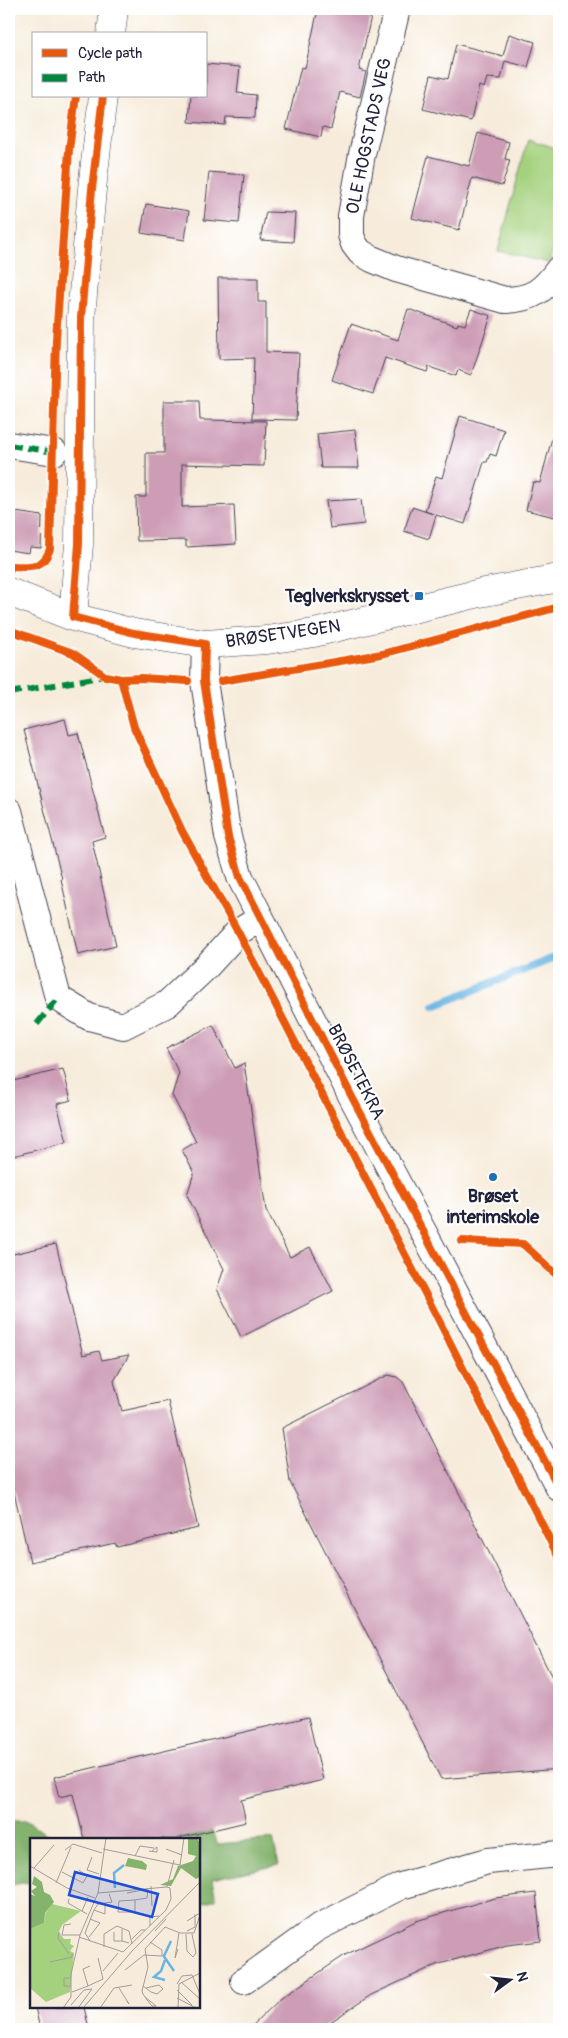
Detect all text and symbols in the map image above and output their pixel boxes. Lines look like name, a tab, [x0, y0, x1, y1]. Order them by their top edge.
legend	[32, 32, 208, 98]
text: Cycle path	[78, 44, 142, 63]
street label: OLE HOGSTADS VEG	[341, 56, 397, 216]
text: Path	[78, 68, 105, 87]
place label: Teglverkskrysset	[284, 585, 410, 608]
marker: Teglverkskrysset	[413, 590, 425, 602]
street label: BRØSETVEGEN	[224, 615, 342, 653]
street label: BRØSETEKRA	[322, 1020, 390, 1124]
marker: Brøset interimskole	[487, 1171, 499, 1183]
place label: Brøset interimskole	[447, 1185, 540, 1229]
inset map	[30, 1838, 200, 2008]
north arrow	[486, 1956, 536, 2006]
text: N	[513, 1970, 532, 1984]

